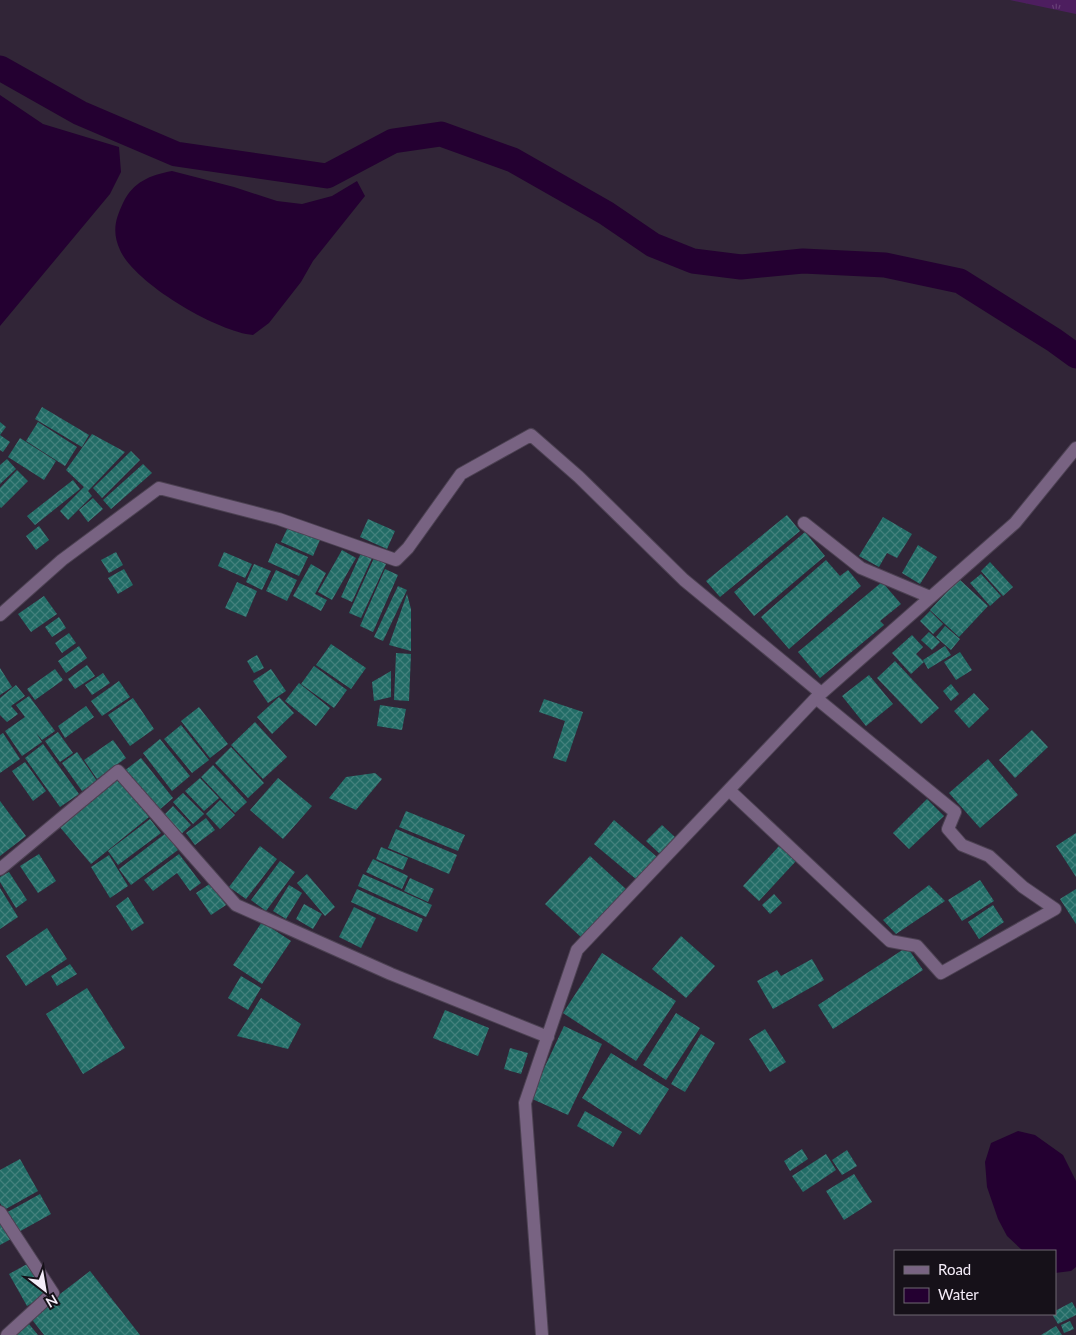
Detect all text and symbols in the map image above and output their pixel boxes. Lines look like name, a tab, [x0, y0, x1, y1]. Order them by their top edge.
legend	[894, 1250, 1056, 1315]
text: Road	[938, 1260, 971, 1278]
north arrow	[20, 1265, 70, 1315]
text: Water	[938, 1285, 979, 1303]
text: N	[43, 1292, 61, 1312]

